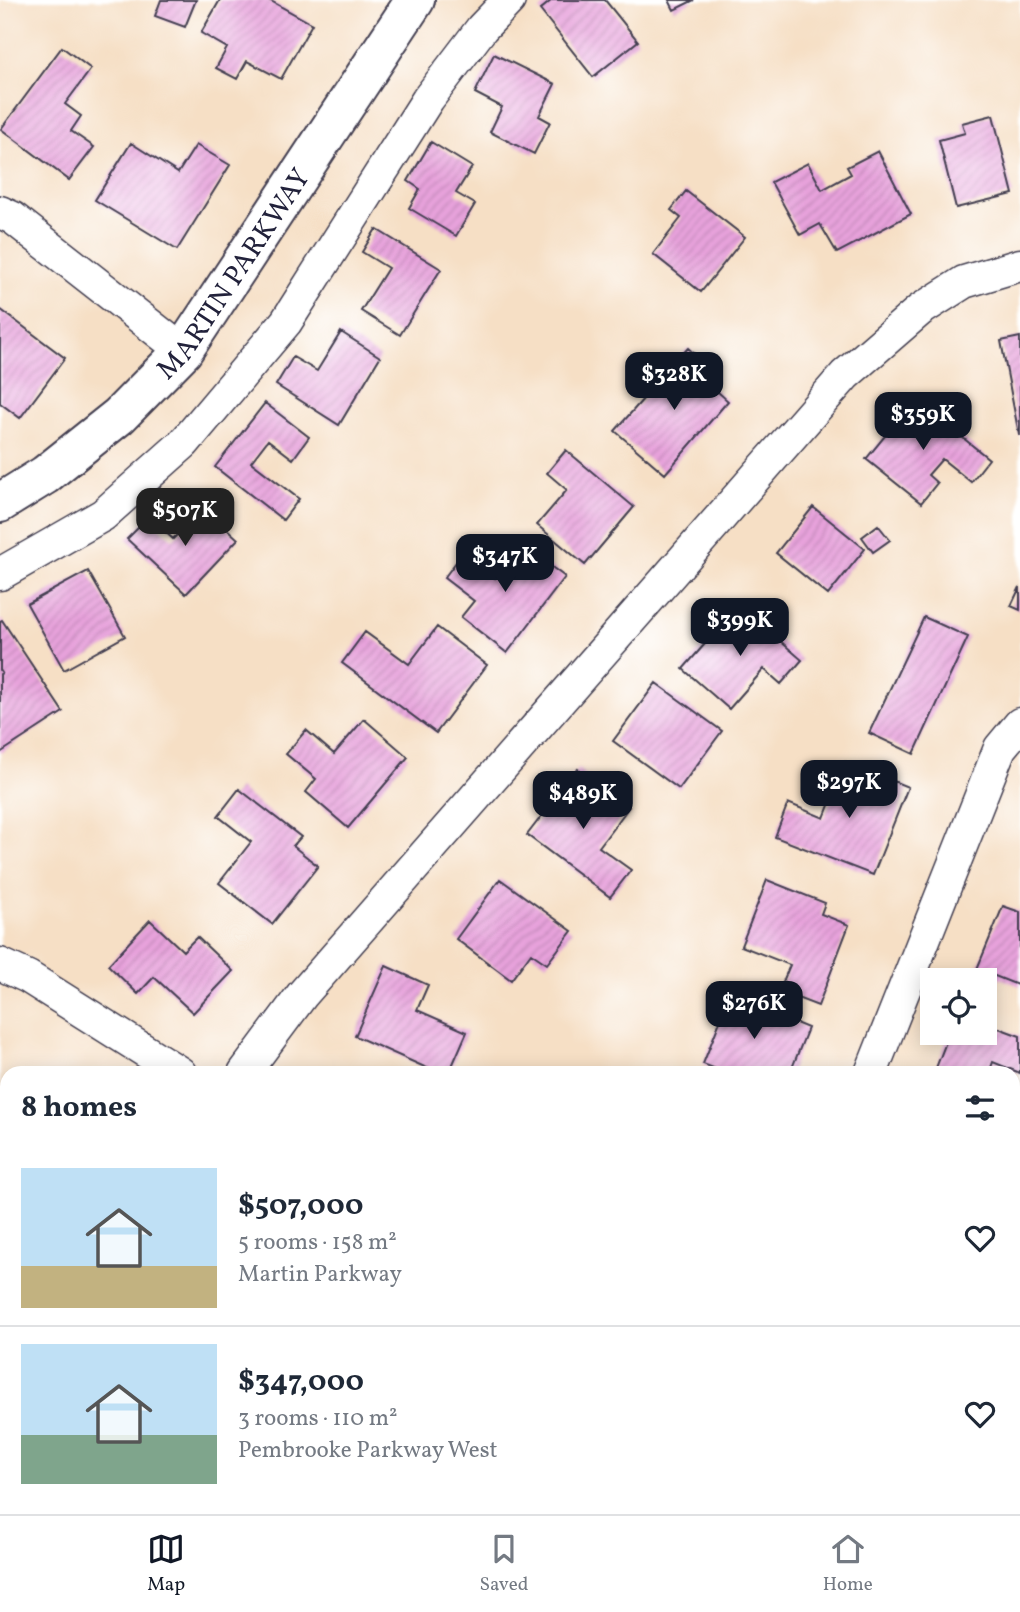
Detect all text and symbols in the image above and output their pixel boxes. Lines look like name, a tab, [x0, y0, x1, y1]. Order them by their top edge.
street label: MARTIN PARKWAY	[148, 161, 321, 389]
pin: $328K	[625, 352, 723, 412]
text: $328K	[641, 359, 707, 391]
pin: $359K	[874, 392, 972, 452]
text: $359K	[891, 399, 955, 431]
pin: $507K	[136, 489, 234, 548]
text: $507K	[152, 495, 218, 527]
pin: $347K	[456, 534, 554, 594]
text: $347K	[472, 541, 538, 573]
pin: $399K	[691, 598, 789, 658]
text: $399K	[707, 605, 773, 637]
pin: $297K	[800, 760, 898, 820]
text: $297K	[816, 767, 882, 799]
pin: $489K	[534, 772, 632, 831]
text: $489K	[549, 778, 617, 810]
map controls	[920, 968, 997, 1045]
button: locate	[920, 968, 997, 1045]
pin: $276K	[705, 982, 803, 1041]
text: $276K	[722, 988, 786, 1020]
text: 8 homes	[21, 1087, 137, 1129]
icon: filters	[961, 1089, 999, 1127]
text: $507,000	[238, 1185, 363, 1227]
icon: home	[77, 1196, 161, 1280]
icon: heart	[961, 1219, 999, 1257]
text: 5 rooms · 158 m²	[238, 1227, 397, 1259]
text: Martin Parkway	[238, 1259, 402, 1291]
text: $347,000	[238, 1361, 364, 1403]
icon: home	[77, 1372, 161, 1456]
icon: heart	[961, 1395, 999, 1433]
text: 3 rooms · 110 m²	[238, 1403, 398, 1435]
text: Pembrooke Parkway West	[238, 1435, 498, 1467]
tab: Map	[147, 1530, 185, 1598]
tab: Saved	[479, 1530, 528, 1598]
tab: Home	[823, 1530, 873, 1598]

